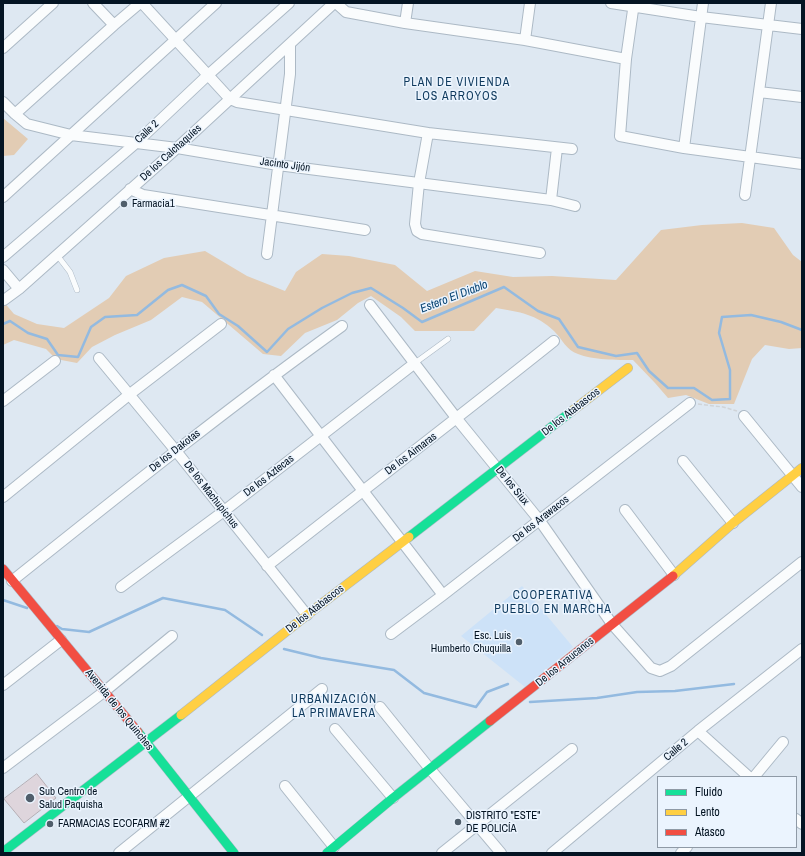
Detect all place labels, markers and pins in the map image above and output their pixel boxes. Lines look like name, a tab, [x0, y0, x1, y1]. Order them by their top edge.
place label: Farmacia1	[132, 197, 175, 211]
marker: Farmacia1	[119, 199, 129, 209]
place label: Esc. Luis Humberto Chuquilla	[431, 629, 511, 655]
marker: Esc. Luis Humberto Chuquilla	[514, 637, 524, 647]
place label: Sub Centro de Salud Paquisha	[39, 785, 103, 811]
marker: Sub Centro de Salud Paquisha	[24, 792, 36, 804]
place label: DISTRITO "ESTE" DE POLICÍA	[466, 809, 540, 835]
place label: FARMACIAS ECOFARM #2	[58, 817, 170, 831]
marker: DISTRITO "ESTE" DE POLICÍA	[453, 817, 463, 827]
marker: FARMACIAS ECOFARM #2	[45, 819, 55, 829]

